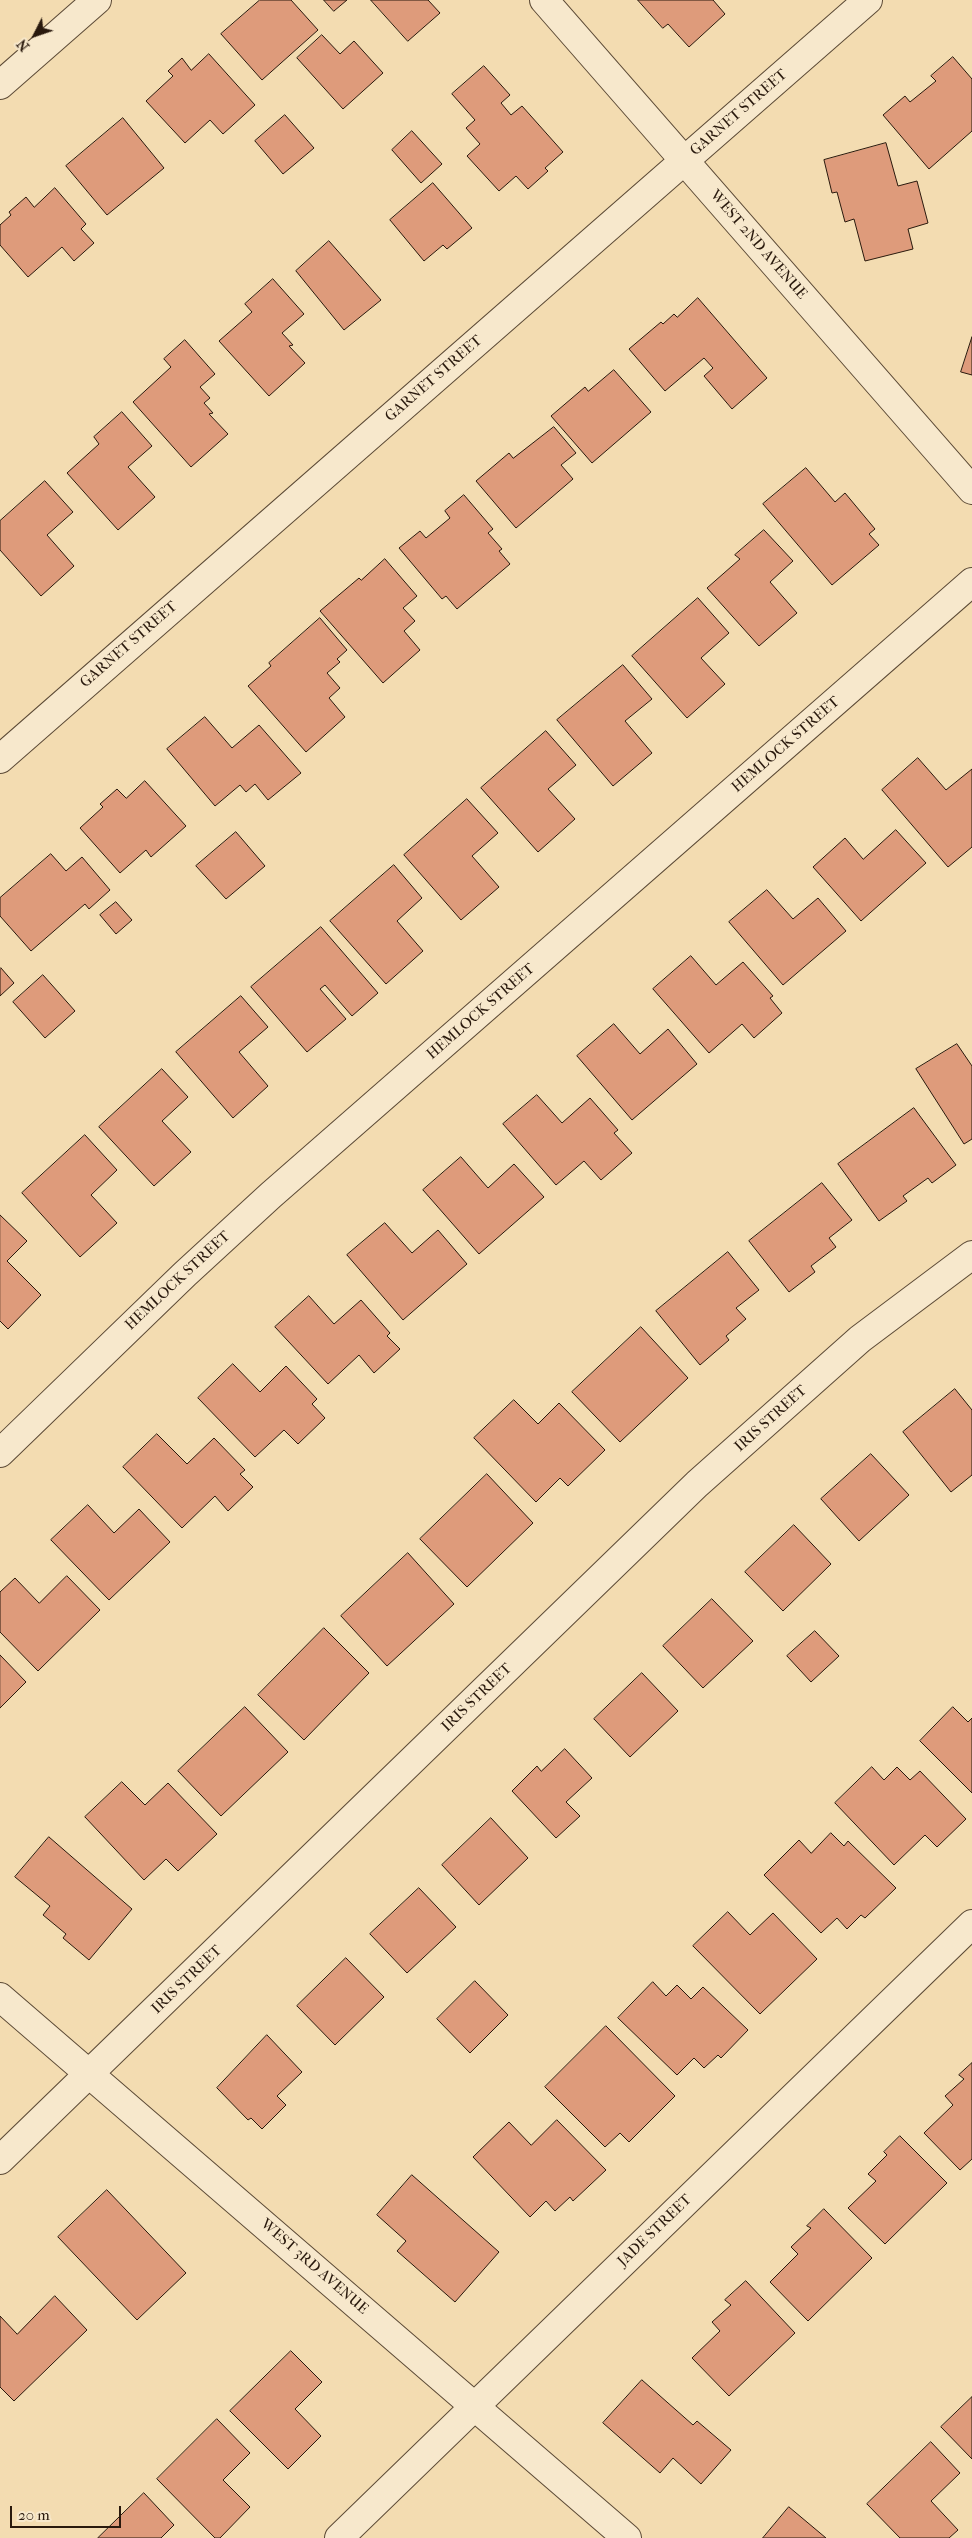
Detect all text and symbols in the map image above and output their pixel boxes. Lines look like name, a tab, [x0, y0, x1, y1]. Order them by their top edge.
north arrow	[10, 10, 60, 60]
text: N	[13, 36, 33, 55]
street label: GARNET STREET	[687, 66, 791, 160]
street label: WEST 2ND AVENUE	[706, 187, 810, 303]
street label: GARNET STREET	[382, 332, 486, 426]
street label: GARNET STREET	[77, 598, 181, 692]
street label: HEMLOCK STREET	[728, 693, 844, 797]
street label: HEMLOCK STREET	[423, 960, 539, 1064]
street label: HEMLOCK STREET	[122, 1228, 234, 1334]
street label: IRIS STREET	[731, 1382, 811, 1456]
street label: IRIS STREET	[438, 1660, 516, 1736]
street label: IRIS STREET	[148, 1942, 226, 2018]
street label: JADE STREET	[614, 2191, 696, 2271]
street label: WEST 3RD AVENUE	[257, 2215, 371, 2319]
scale bar	[12, 2496, 124, 2528]
text: 20 m	[18, 2506, 50, 2524]

